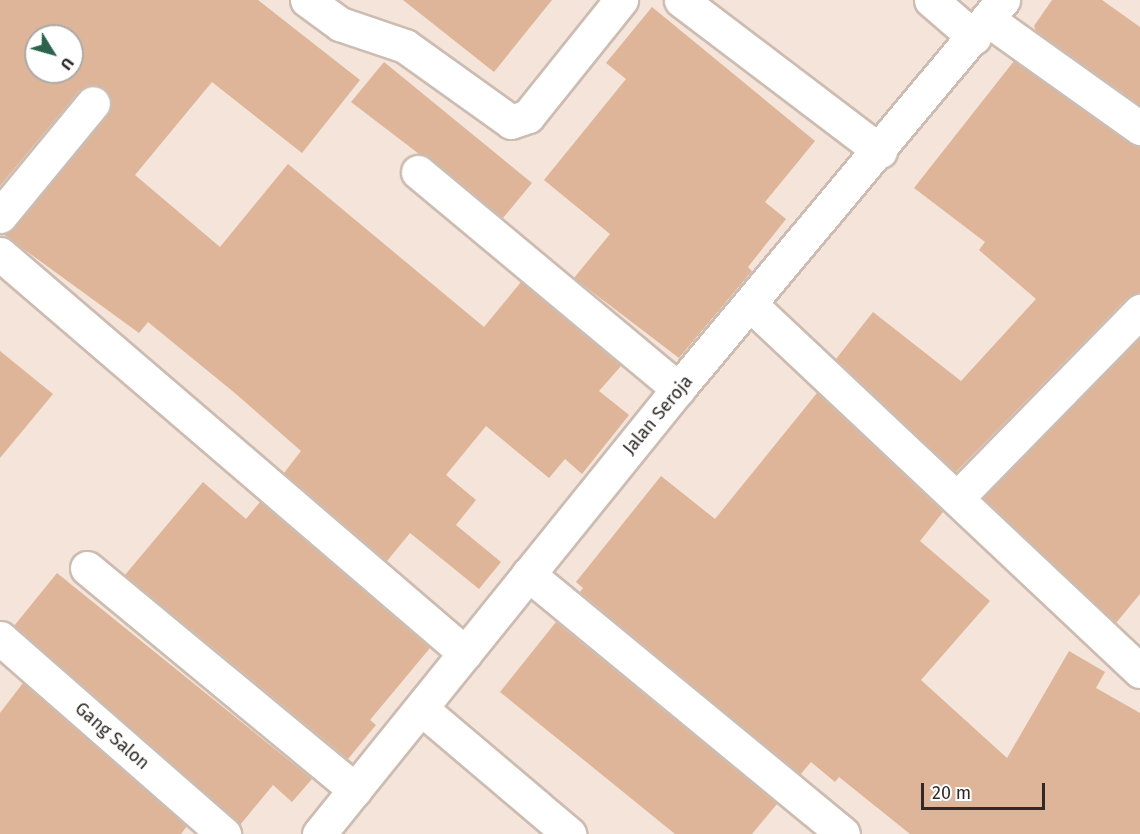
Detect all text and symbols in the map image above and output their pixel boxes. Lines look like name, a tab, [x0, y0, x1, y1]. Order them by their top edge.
north arrow	[24, 24, 84, 84]
text: U	[56, 54, 78, 74]
street label: Jalan Seroja	[619, 371, 697, 459]
street label: Gang Salon	[70, 698, 154, 774]
scale bar	[924, 771, 1048, 809]
text: 20 m	[932, 782, 971, 804]

